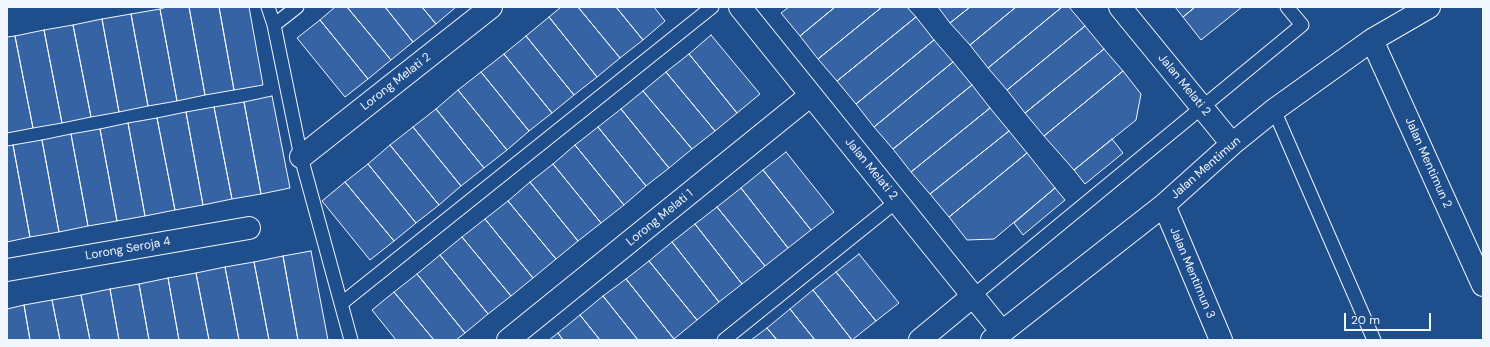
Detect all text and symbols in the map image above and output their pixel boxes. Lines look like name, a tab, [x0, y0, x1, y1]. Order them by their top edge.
street label: Lorong Melati 2	[358, 50, 434, 114]
street label: Jalan Melati 2	[1155, 51, 1213, 119]
street label: Jalan Mentimun 2	[1402, 115, 1454, 211]
street label: Jalan Mentimun	[1168, 134, 1244, 202]
street label: Jalan Melati 2	[842, 135, 900, 203]
street label: Lorong Melati 1	[624, 187, 696, 249]
street label: Jalan Mentimun 3	[1166, 225, 1218, 321]
street label: Lorong Seroja 4	[84, 234, 172, 264]
scale bar	[1346, 305, 1433, 331]
text: 20 m	[1351, 312, 1380, 328]

